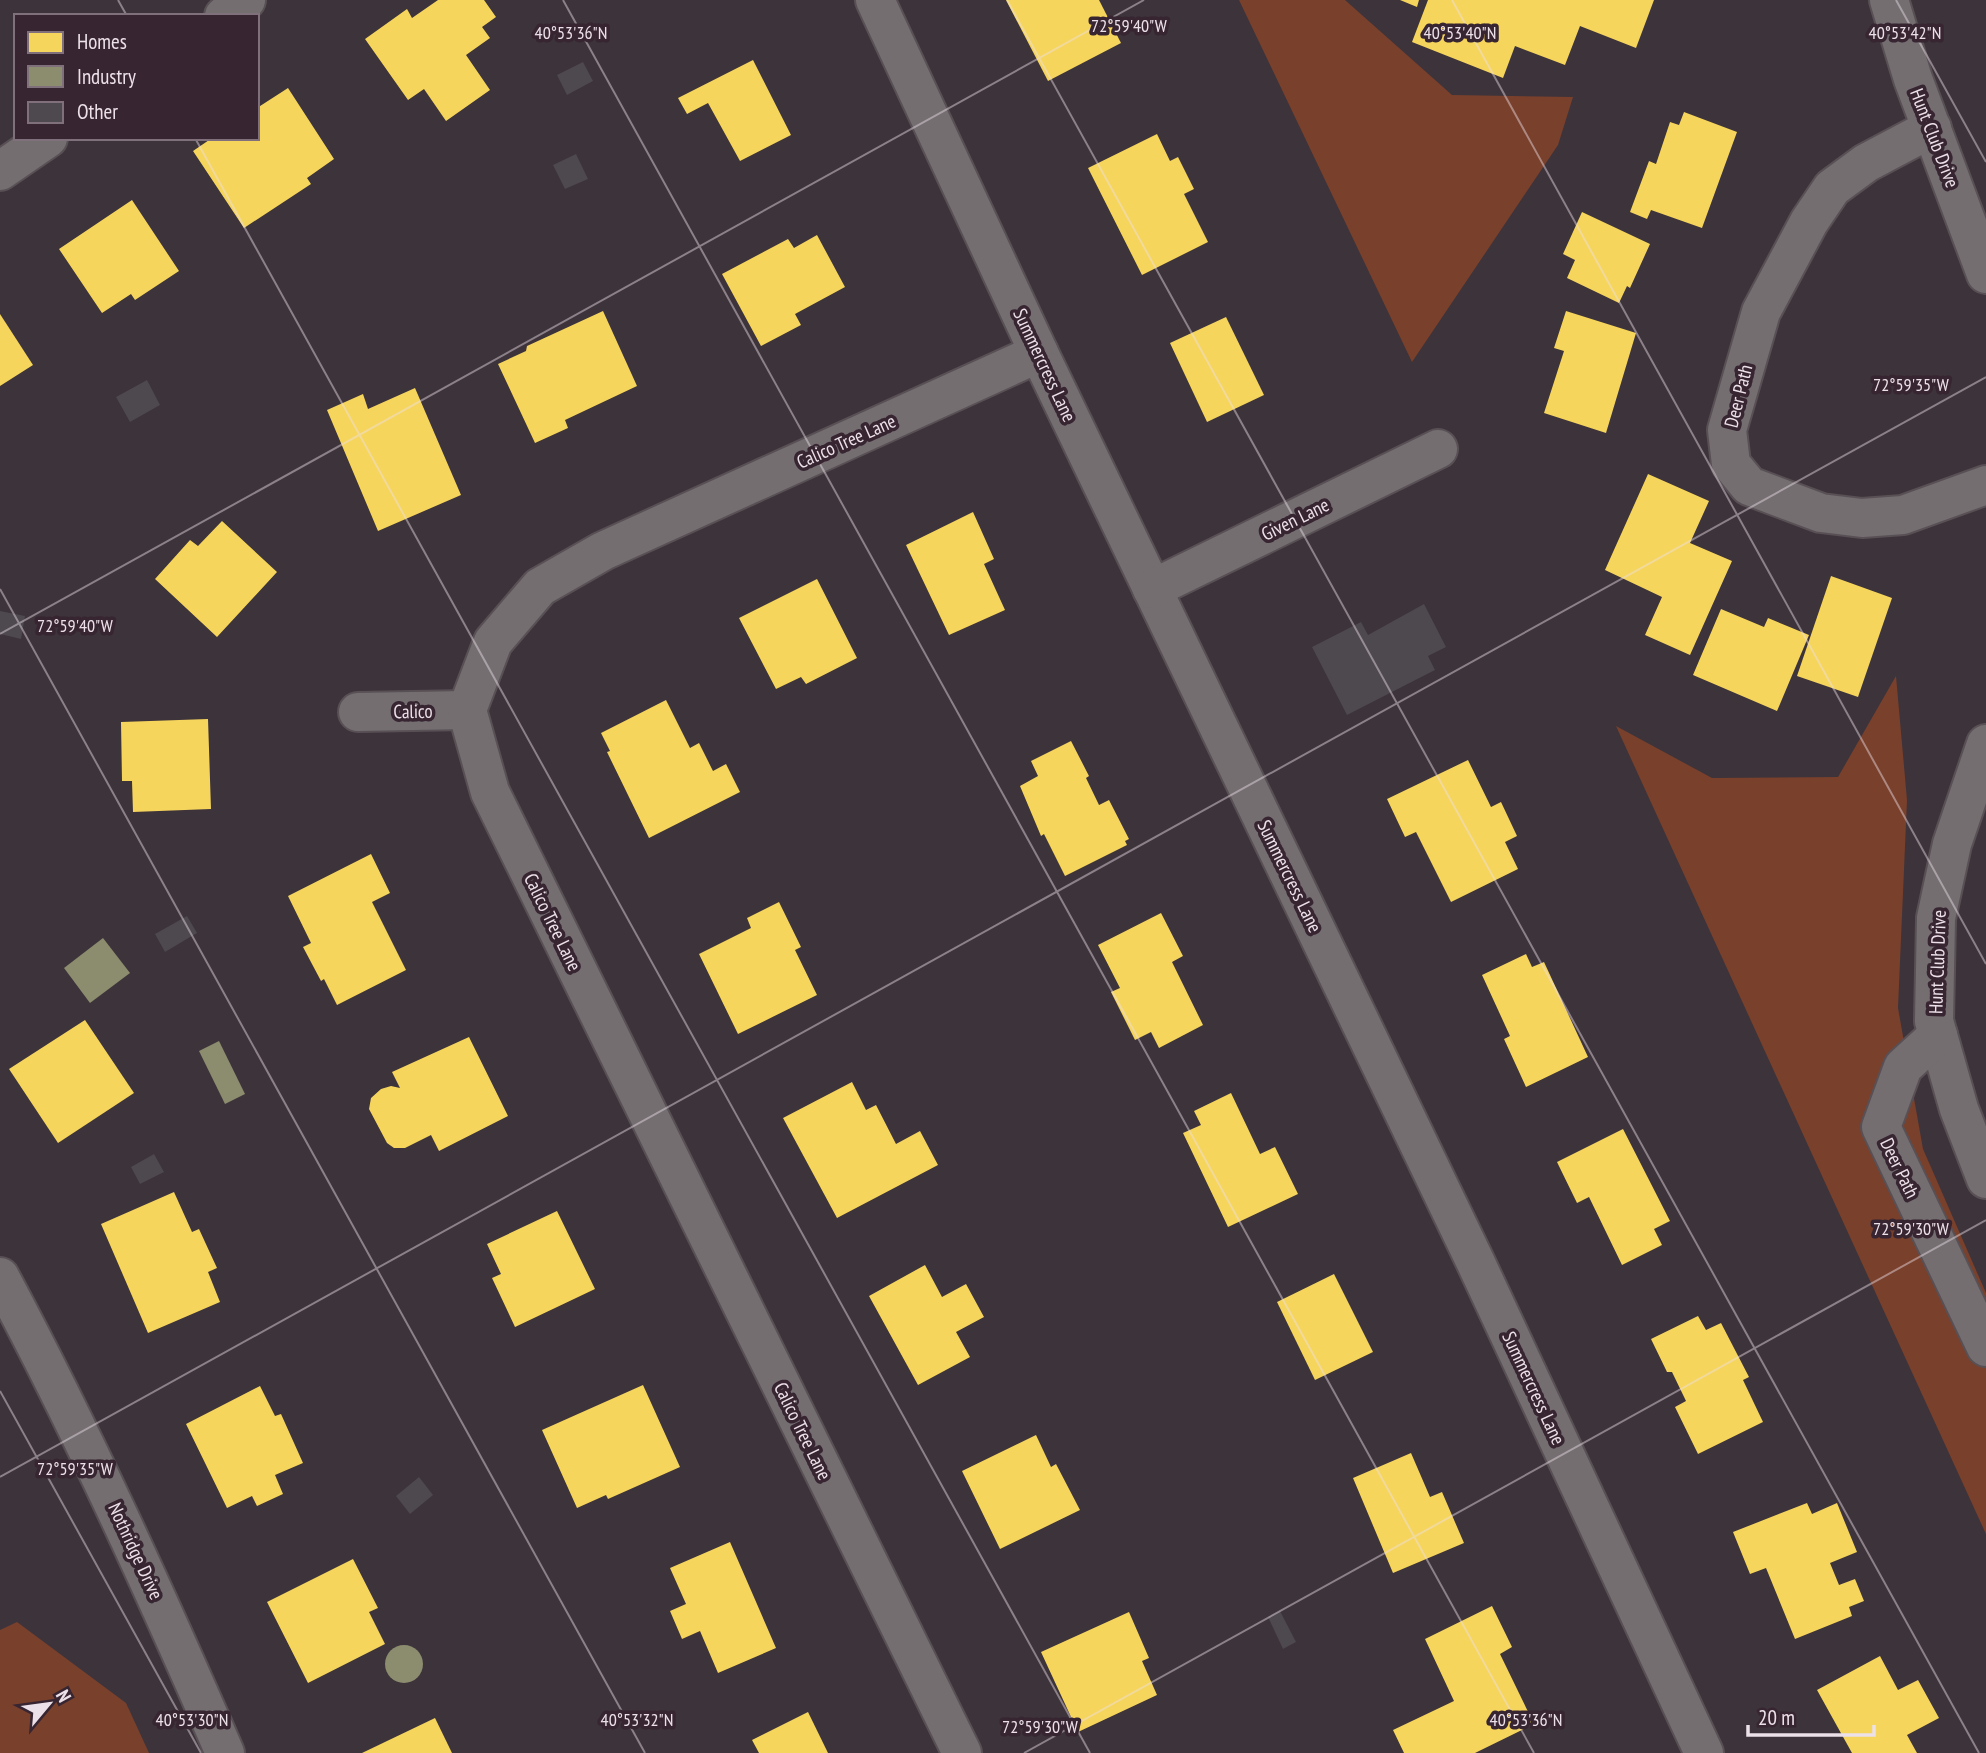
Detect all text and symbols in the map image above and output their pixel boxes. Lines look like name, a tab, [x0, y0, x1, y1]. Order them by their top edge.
legend	[14, 14, 259, 140]
text: 72°59'40"W	[1091, 14, 1167, 37]
text: 40°53'36"N	[535, 21, 607, 44]
text: 40°53'40"N	[1424, 21, 1496, 44]
text: 40°53'42"N	[1869, 21, 1941, 44]
text: Homes	[77, 28, 127, 55]
text: Industry	[77, 63, 136, 90]
street label: Hunt Club Drive	[1905, 85, 1965, 191]
text: Other	[77, 98, 118, 125]
street label: Summercress Lane	[1008, 305, 1082, 426]
street label: Deer Path	[1719, 362, 1757, 430]
text: 72°59'35"W	[1873, 373, 1949, 396]
street label: Calico Tree Lane	[793, 408, 899, 473]
street label: Given Lane	[1257, 492, 1333, 546]
text: 72°59'40"W	[37, 614, 113, 637]
street label: Calico	[393, 699, 433, 723]
street label: Summercress Lane	[1252, 816, 1328, 936]
street label: Calico Tree Lane	[519, 869, 587, 975]
street label: Hunt Club Drive	[1923, 909, 1951, 1014]
street label: Deer Path	[1875, 1134, 1925, 1202]
text: 72°59'30"W	[1873, 1217, 1949, 1240]
street label: Summercress Lane	[1497, 1328, 1571, 1449]
street label: Calico Tree Lane	[769, 1378, 837, 1484]
text: 72°59'35"W	[37, 1457, 113, 1480]
street label: Nothridge Drive	[103, 1499, 169, 1603]
north arrow	[14, 1669, 84, 1739]
text: N	[51, 1685, 77, 1706]
scale bar	[1748, 1694, 1874, 1738]
text: 20 m	[1758, 1704, 1795, 1731]
text: 40°53'30"N	[156, 1708, 228, 1731]
text: 40°53'32"N	[601, 1708, 673, 1731]
text: 40°53'36"N	[1490, 1708, 1562, 1731]
text: 72°59'30"W	[1002, 1715, 1078, 1738]

